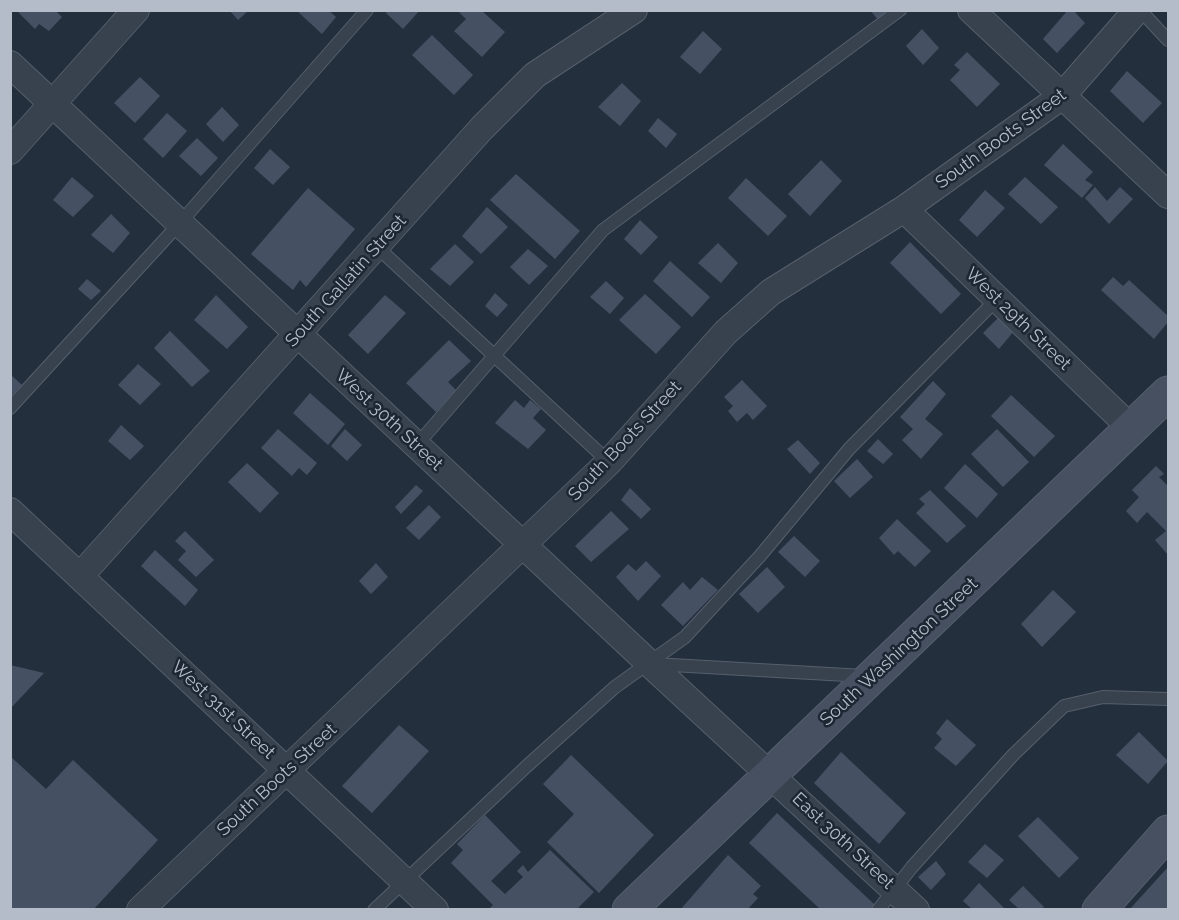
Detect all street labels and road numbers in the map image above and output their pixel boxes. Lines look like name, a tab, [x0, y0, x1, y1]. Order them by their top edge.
street label: South Boots Street	[932, 84, 1070, 194]
street label: South Gallatin Street	[281, 210, 411, 352]
street label: West 29th Street	[961, 263, 1075, 375]
street label: West 30th Street	[331, 365, 447, 475]
street label: South Boots Street	[564, 377, 686, 505]
street label: South Washington Street	[816, 573, 982, 731]
street label: West 31st Street	[167, 656, 279, 764]
street label: South Boots Street	[213, 719, 341, 841]
street label: East 30th Street	[787, 788, 899, 894]

